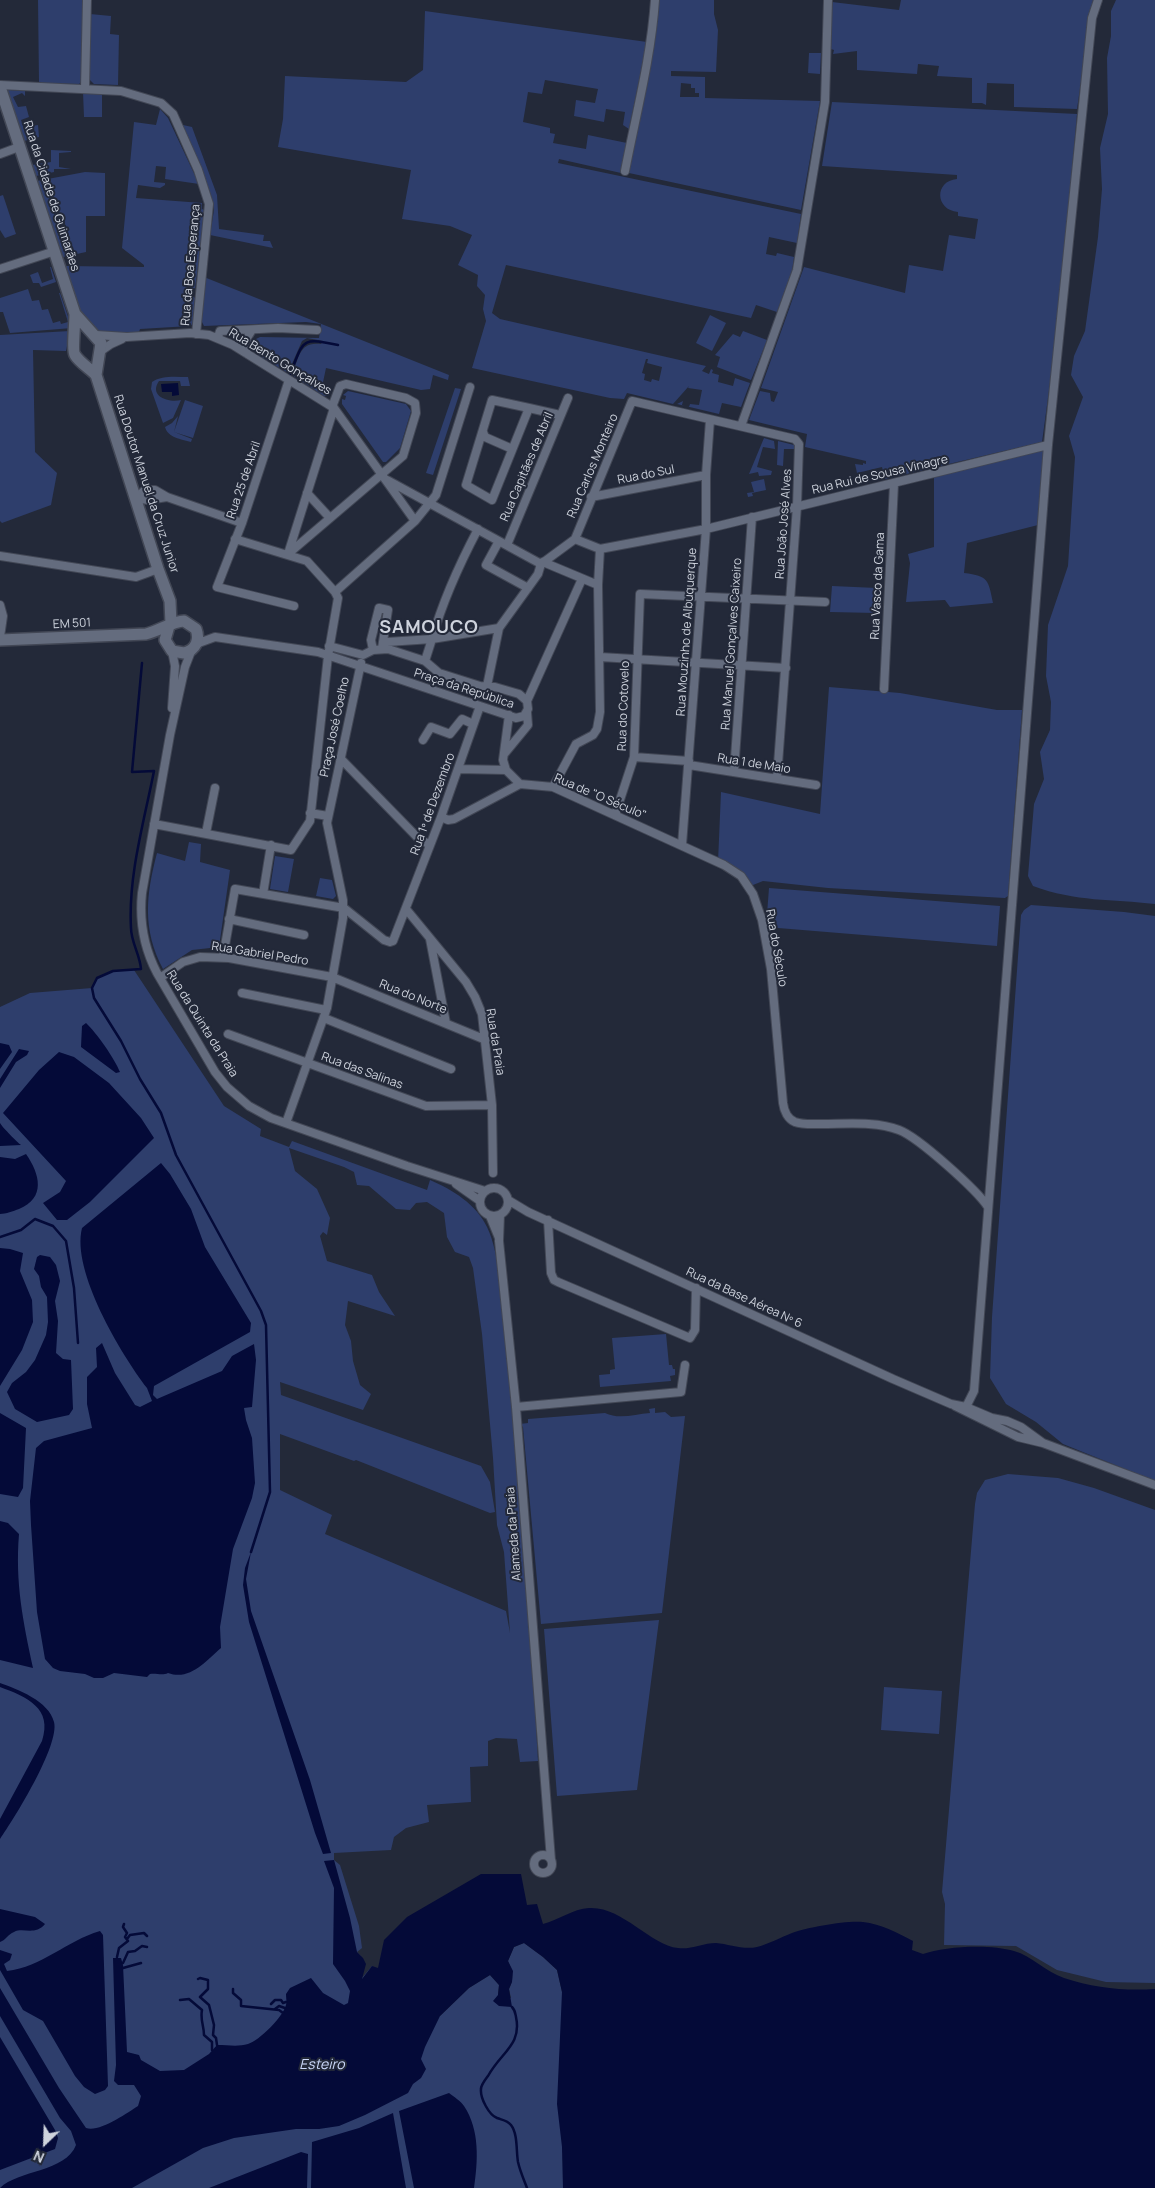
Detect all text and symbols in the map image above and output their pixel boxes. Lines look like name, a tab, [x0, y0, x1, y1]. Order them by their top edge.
street label: Rua da Cidade de Guimarães	[20, 119, 82, 273]
street label: Rua da Boa Esperança	[179, 204, 203, 326]
street label: Rua Bento Gonçalves	[226, 326, 334, 398]
street label: Rua Doutor Manuel da Cruz Junior	[110, 393, 182, 575]
street label: Rua Capitães de Abril	[497, 410, 557, 524]
street label: Rua Carlos Monteiro	[565, 412, 621, 520]
street label: Rua 25 de Abril	[224, 439, 264, 521]
street label: Rua Rui de Sousa Vinagre	[811, 452, 949, 498]
street label: Rua do Sul	[616, 462, 676, 488]
street label: Rua João José Alves	[773, 468, 795, 580]
street label: Rua Vasco da Gama	[868, 532, 888, 640]
street label: Rua Mouzinho de Albuquerque	[674, 547, 700, 717]
street label: Rua Manuel Gonçalves Caixeiro	[719, 557, 745, 731]
street label: EM 501	[53, 616, 91, 632]
district label: SAMOUCO	[378, 617, 480, 639]
street label: Rua do Cotovelo	[615, 661, 633, 751]
street label: Praça da República	[412, 666, 516, 712]
street label: Praça José Coelho	[317, 676, 353, 778]
street label: Rua 1º de Dezembro	[408, 751, 458, 857]
street label: Rua 1 de Maio	[716, 751, 792, 777]
street label: Rua de "O Século"	[552, 771, 648, 823]
street label: Rua do Século	[762, 908, 790, 988]
street label: Rua Gabriel Pedro	[210, 939, 310, 969]
street label: Rua da Quinta da Praia	[163, 968, 241, 1080]
street label: Rua do Norte	[377, 977, 449, 1017]
street label: Rua da Praia	[483, 1008, 507, 1076]
street label: Rua das Salinas	[319, 1050, 405, 1092]
street label: Rua da Base Aérea Nº 6	[684, 1265, 804, 1331]
street label: Alameda da Praia	[504, 1487, 524, 1581]
water label: Esteiro	[299, 2057, 345, 2073]
north arrow	[20, 2118, 70, 2168]
text: N	[30, 2146, 47, 2168]

